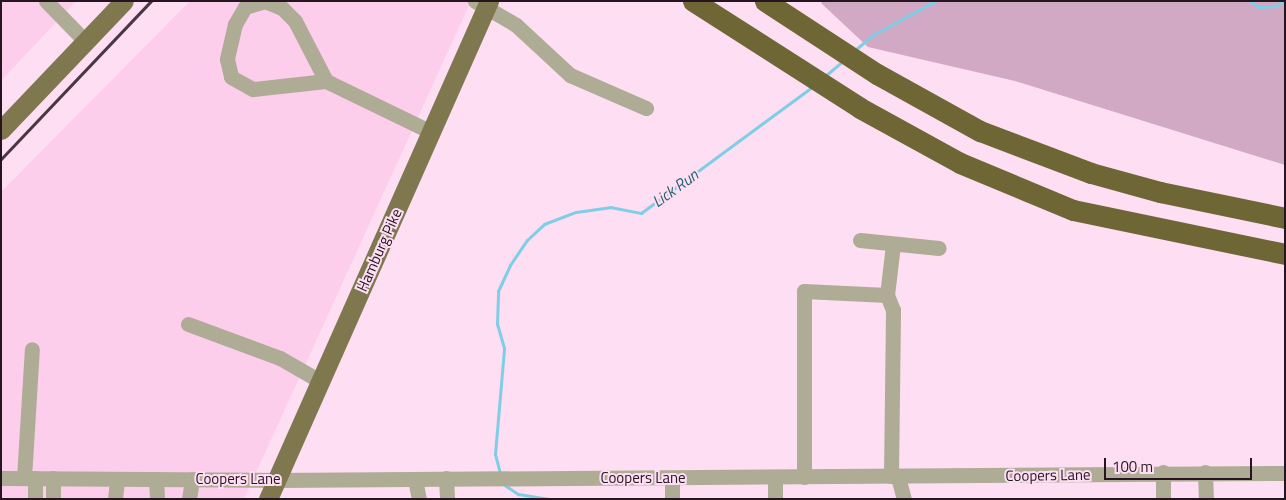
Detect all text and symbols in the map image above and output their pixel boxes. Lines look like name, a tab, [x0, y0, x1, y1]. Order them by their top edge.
water label: Lick Run	[648, 165, 702, 211]
street label: Hamburg Pike	[353, 206, 405, 294]
scale bar	[1106, 448, 1254, 480]
text: 100 m	[1112, 455, 1153, 478]
street label: Coopers Lane	[1005, 465, 1091, 485]
street label: Coopers Lane	[600, 469, 686, 487]
street label: Coopers Lane	[195, 470, 281, 488]

